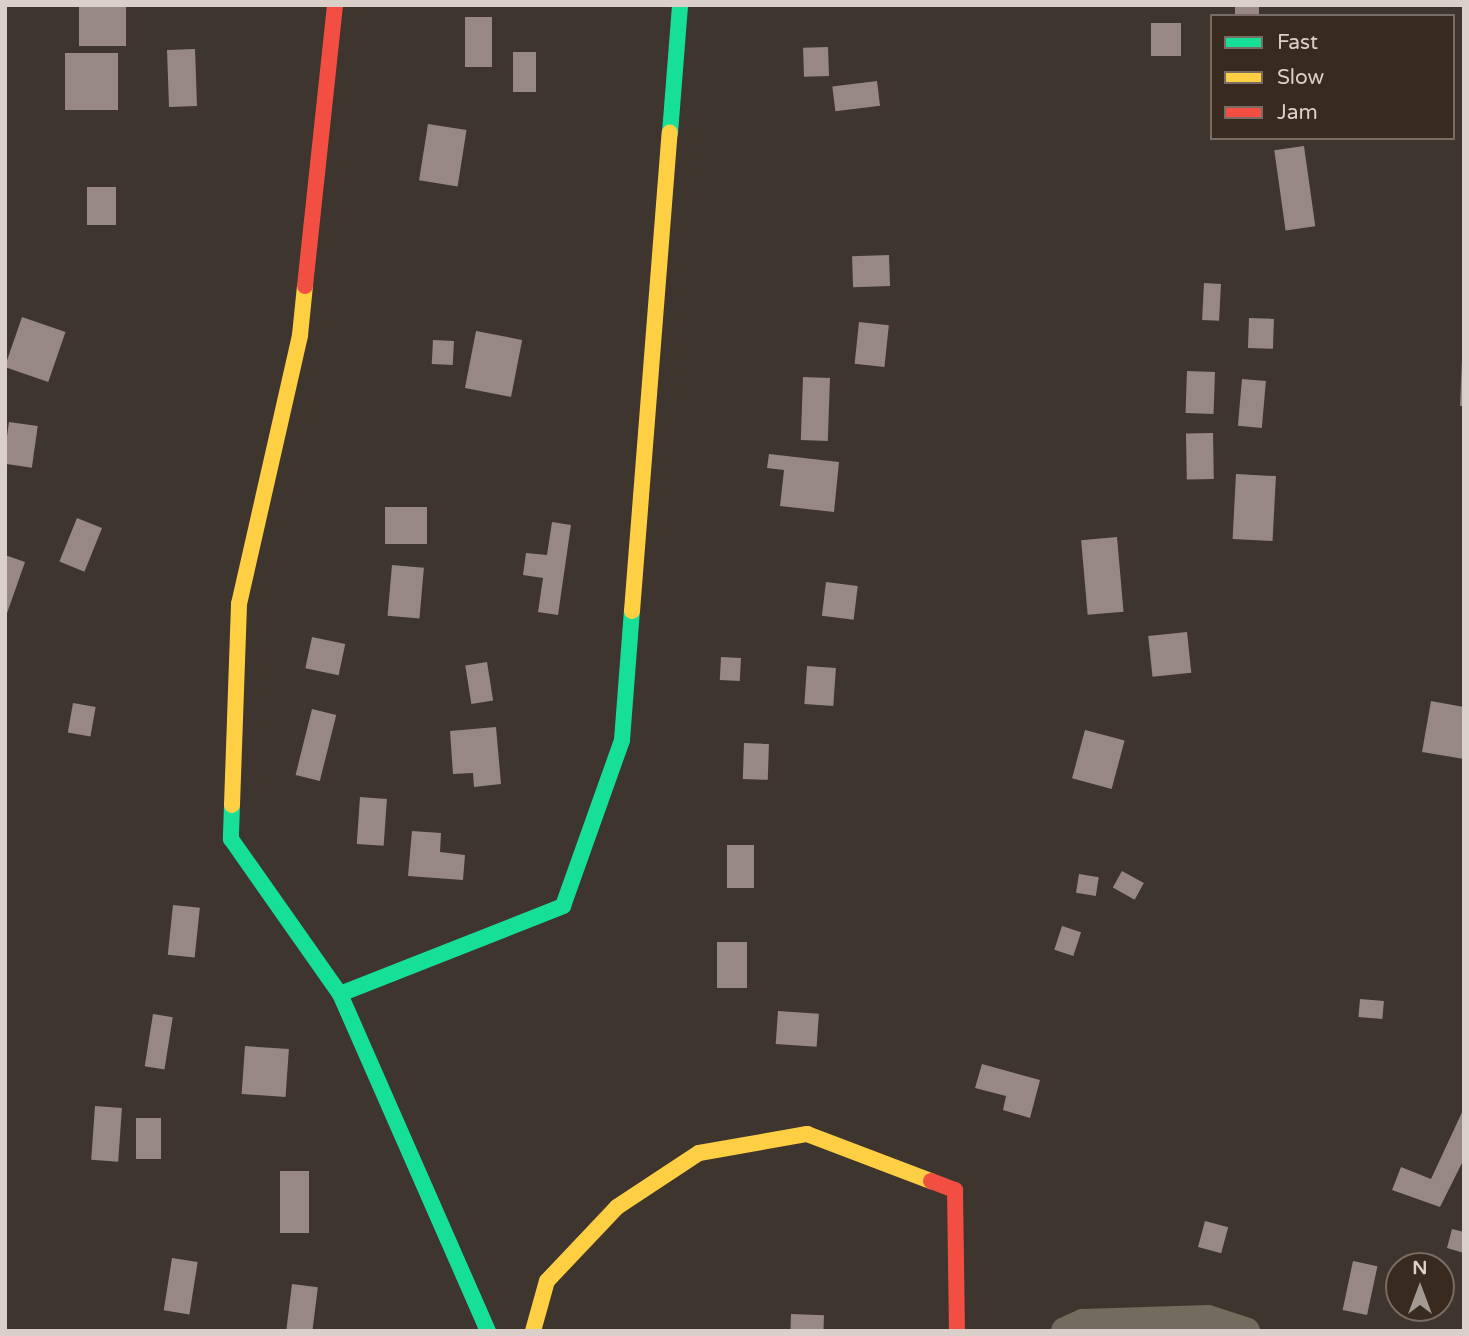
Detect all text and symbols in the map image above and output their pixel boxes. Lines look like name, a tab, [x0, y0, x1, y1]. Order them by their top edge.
legend	[1210, 14, 1455, 140]
text: Fast	[1277, 30, 1318, 55]
text: Slow	[1277, 65, 1324, 90]
text: Jam	[1277, 100, 1318, 125]
north arrow	[1385, 1252, 1455, 1322]
text: N	[1412, 1257, 1428, 1279]

